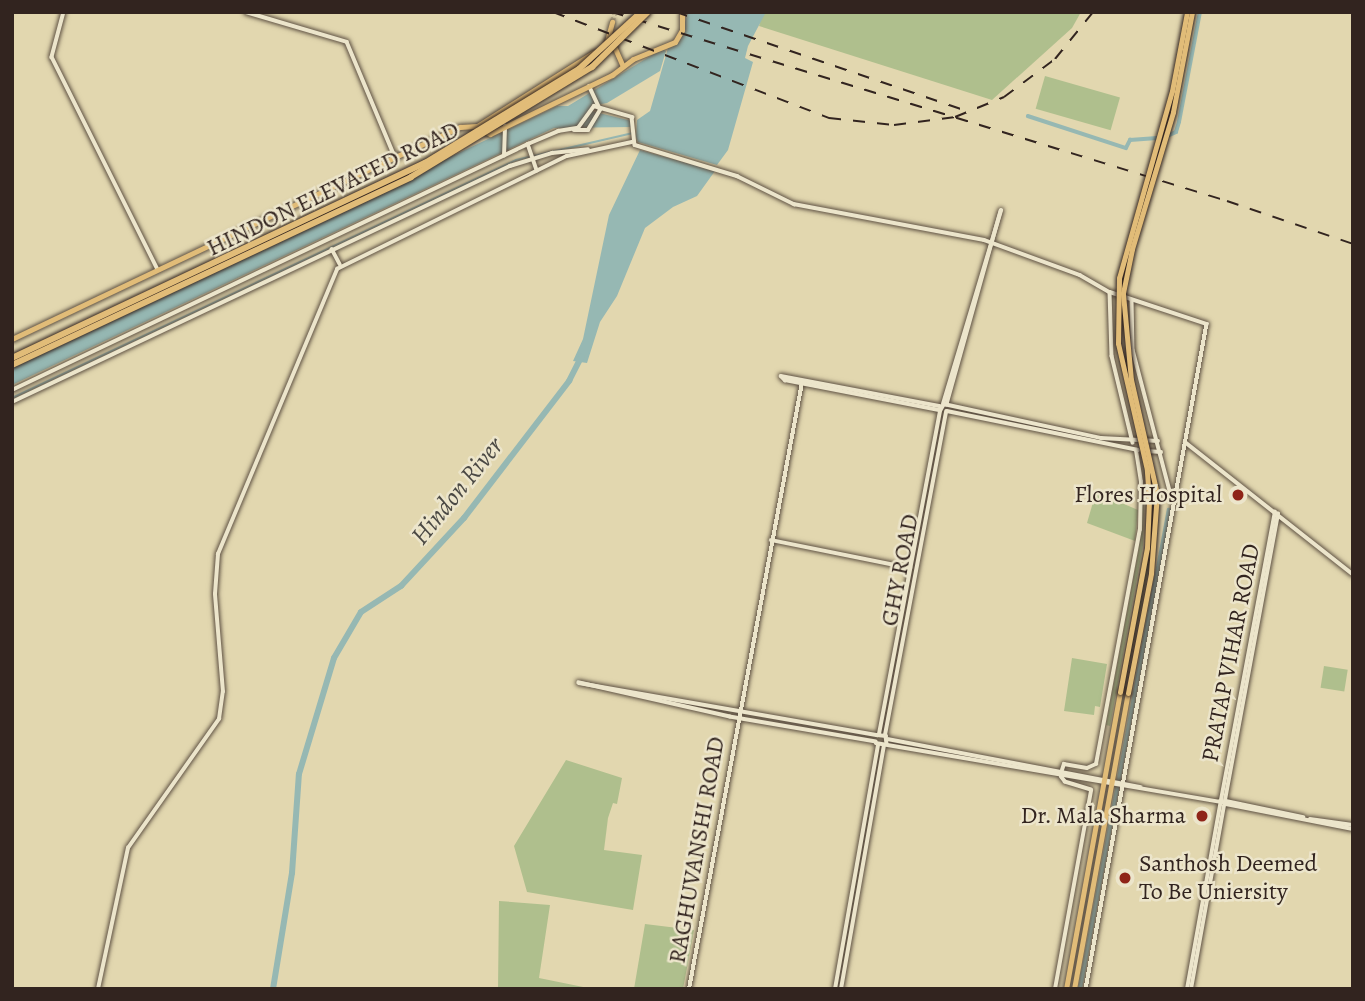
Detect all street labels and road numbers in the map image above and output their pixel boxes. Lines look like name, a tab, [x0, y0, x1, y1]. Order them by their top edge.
street label: HINDON ELEVATED ROAD	[202, 115, 464, 263]
street label: GHY ROAD	[875, 512, 925, 628]
street label: PRATAP VIHAR ROAD	[1196, 541, 1266, 765]
street label: RAGHUVANSHI ROAD	[663, 734, 731, 966]

